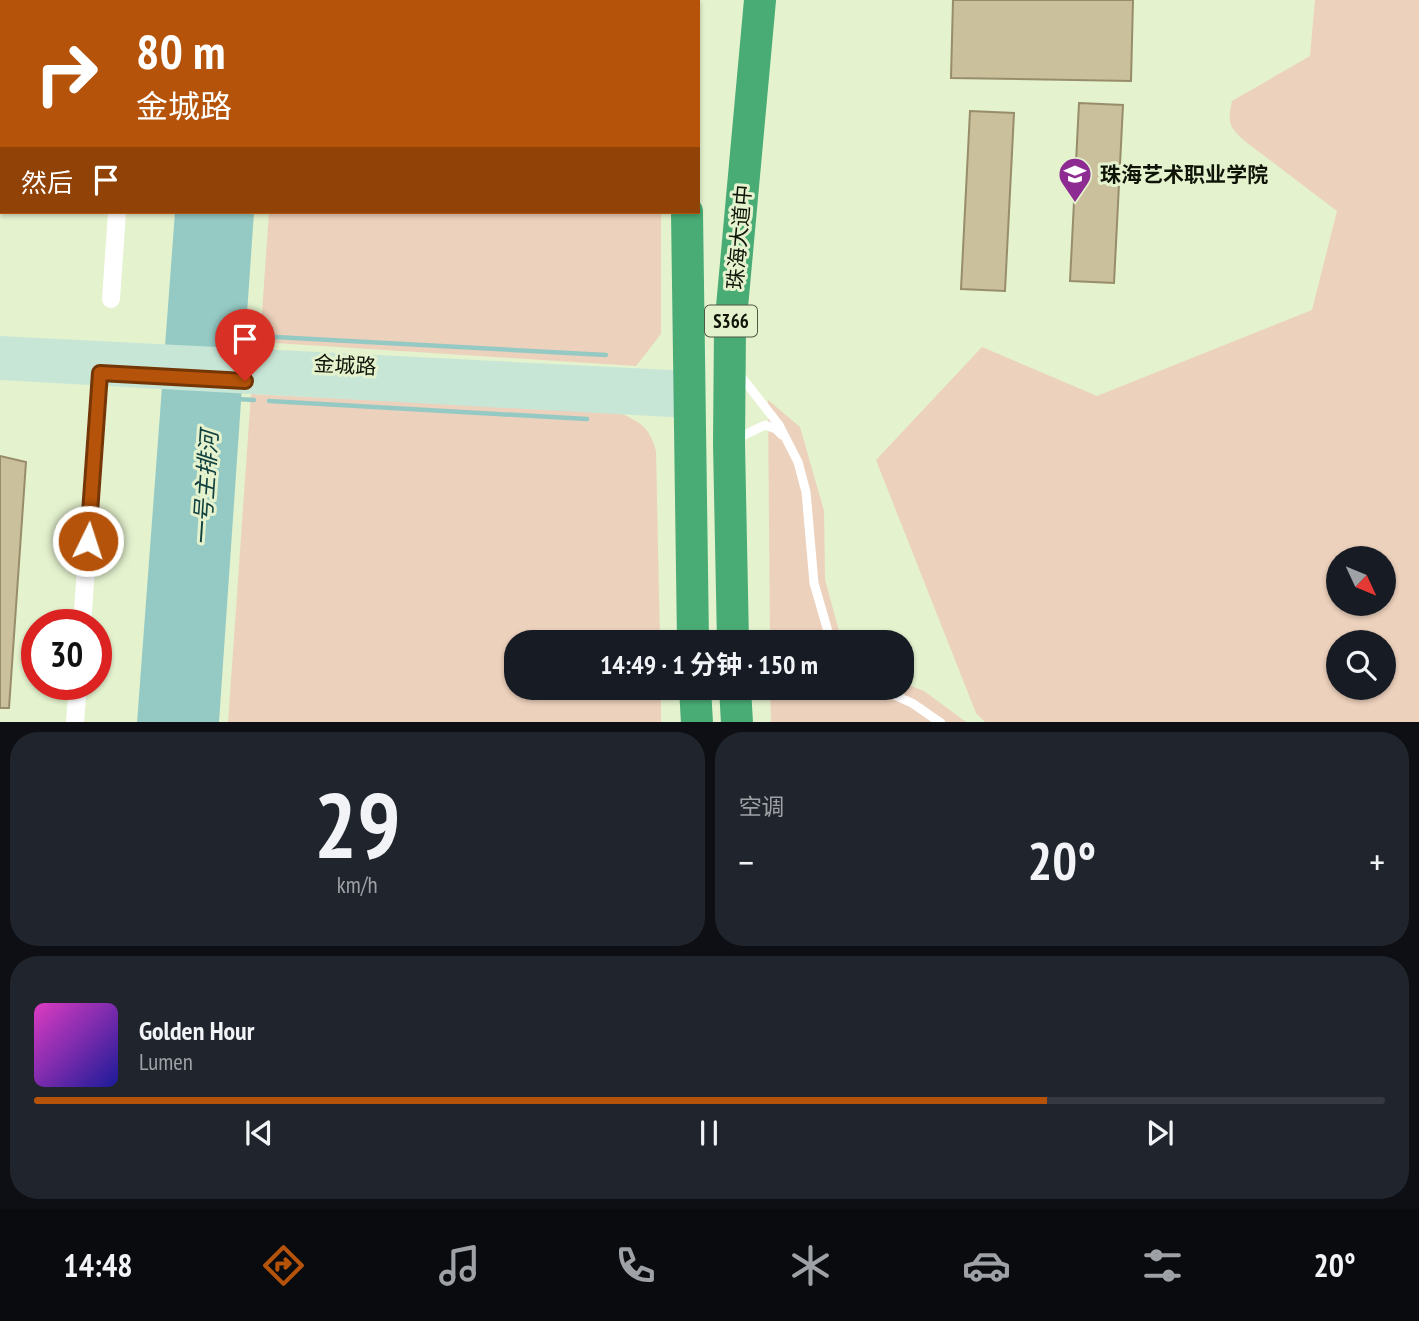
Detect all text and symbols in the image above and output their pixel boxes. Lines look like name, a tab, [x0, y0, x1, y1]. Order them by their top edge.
text: 80 m	[136, 19, 225, 83]
icon: right	[21, 28, 112, 119]
text: 金城路	[136, 85, 232, 127]
school or university icon: 珠海艺术职业学院	[1056, 155, 1094, 204]
icon: arrive	[87, 161, 125, 199]
place label: 珠海艺术职业学院	[1100, 161, 1268, 188]
text: 然后	[21, 166, 73, 199]
street label: 珠海大道中	[721, 184, 757, 290]
road number: S366	[705, 306, 757, 336]
pin	[215, 309, 275, 381]
icon: arrive	[226, 320, 264, 358]
street label: 金城路	[313, 350, 377, 380]
water label: 一号主排河	[187, 426, 224, 546]
position arrow	[51, 504, 125, 578]
north arrow	[1326, 546, 1396, 616]
map controls	[1326, 546, 1396, 700]
speed limit sign: 30	[21, 609, 112, 700]
button: search	[1326, 630, 1396, 700]
text: 14:49 · 1 分钟 · 150 m	[600, 648, 818, 681]
text: 29	[314, 765, 401, 883]
text: 空调	[739, 792, 785, 821]
text: 20°	[1027, 827, 1096, 894]
text: −	[739, 837, 754, 886]
text: +	[1369, 837, 1385, 886]
text: km/h	[337, 870, 378, 899]
text: Golden Hour	[139, 1014, 254, 1047]
text: Lumen	[139, 1047, 193, 1076]
icon: previous	[240, 1114, 278, 1152]
icon: pause	[690, 1114, 728, 1152]
icon: next	[1141, 1114, 1179, 1152]
icon: directions	[259, 1241, 308, 1290]
icon: music	[435, 1241, 484, 1290]
icon: phone	[611, 1241, 660, 1290]
icon: climate	[786, 1241, 835, 1290]
icon: car	[962, 1241, 1011, 1290]
icon: filters	[1138, 1241, 1187, 1290]
text: 14:48	[63, 1244, 133, 1286]
text: 20°	[1313, 1244, 1356, 1286]

